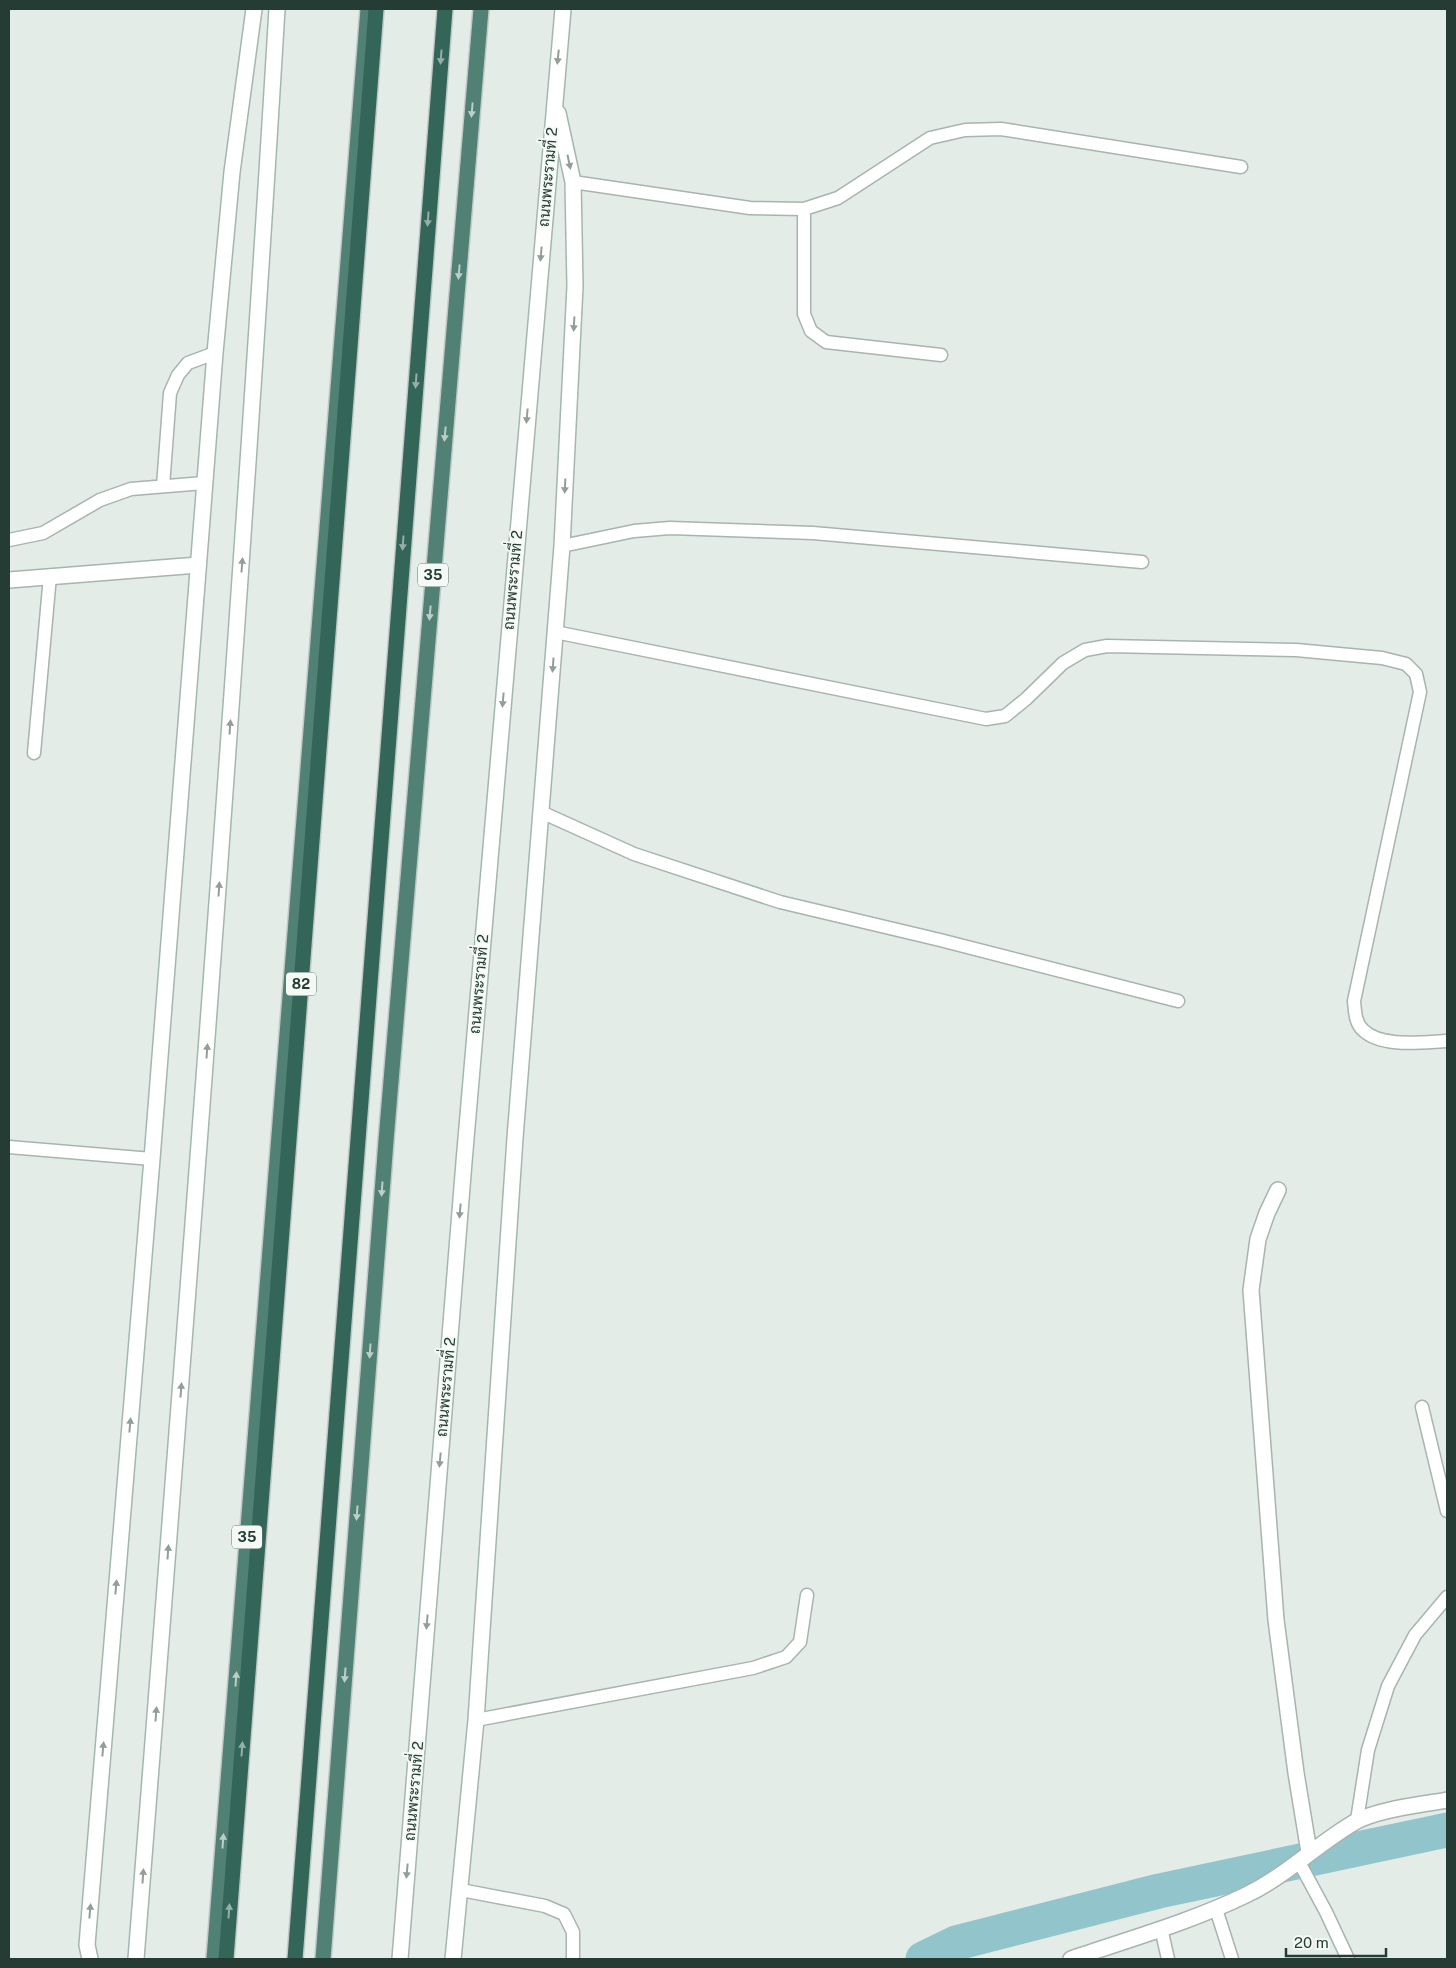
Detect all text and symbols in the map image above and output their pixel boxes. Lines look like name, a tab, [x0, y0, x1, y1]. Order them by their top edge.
one-way arrow	[436, 50, 444, 66]
one-way arrow	[554, 50, 562, 66]
one-way arrow	[468, 102, 476, 118]
street label: ถนนพระรามที่ 2	[529, 126, 560, 228]
one-way arrow	[565, 154, 573, 170]
one-way arrow	[424, 212, 432, 228]
one-way arrow	[537, 246, 545, 262]
one-way arrow	[454, 264, 462, 280]
one-way arrow	[569, 316, 577, 332]
one-way arrow	[412, 374, 420, 390]
one-way arrow	[523, 408, 531, 424]
one-way arrow	[441, 426, 449, 442]
one-way arrow	[561, 478, 569, 494]
street label: ถนนพระรามที่ 2	[494, 529, 525, 631]
one-way arrow	[399, 536, 407, 552]
one-way arrow	[238, 557, 246, 573]
road number: 35	[418, 564, 448, 586]
one-way arrow	[426, 605, 434, 621]
one-way arrow	[548, 658, 556, 674]
one-way arrow	[499, 692, 507, 708]
one-way arrow	[227, 719, 235, 735]
one-way arrow	[215, 881, 223, 897]
street label: ถนนพระรามที่ 2	[460, 933, 491, 1035]
road number: 82	[286, 972, 316, 996]
one-way arrow	[203, 1043, 211, 1059]
one-way arrow	[378, 1181, 386, 1197]
one-way arrow	[455, 1203, 463, 1219]
street label: ถนนพระรามที่ 2	[427, 1336, 458, 1438]
one-way arrow	[365, 1343, 373, 1359]
one-way arrow	[177, 1381, 185, 1397]
one-way arrow	[126, 1417, 134, 1433]
one-way arrow	[436, 1452, 444, 1468]
one-way arrow	[353, 1505, 361, 1521]
road number: 35	[232, 1525, 262, 1548]
one-way arrow	[165, 1543, 173, 1559]
one-way arrow	[113, 1579, 121, 1595]
one-way arrow	[423, 1614, 431, 1630]
one-way arrow	[340, 1667, 348, 1683]
one-way arrow	[232, 1671, 240, 1687]
one-way arrow	[152, 1705, 160, 1721]
one-way arrow	[238, 1740, 246, 1756]
street label: ถนนพระรามที่ 2	[395, 1740, 426, 1842]
one-way arrow	[99, 1741, 107, 1757]
one-way arrow	[220, 1833, 228, 1849]
one-way arrow	[403, 1863, 411, 1879]
one-way arrow	[139, 1867, 147, 1883]
one-way arrow	[226, 1902, 234, 1918]
one-way arrow	[86, 1903, 94, 1919]
scale bar	[1286, 1926, 1386, 1958]
text: 20 m	[1294, 1934, 1329, 1951]

